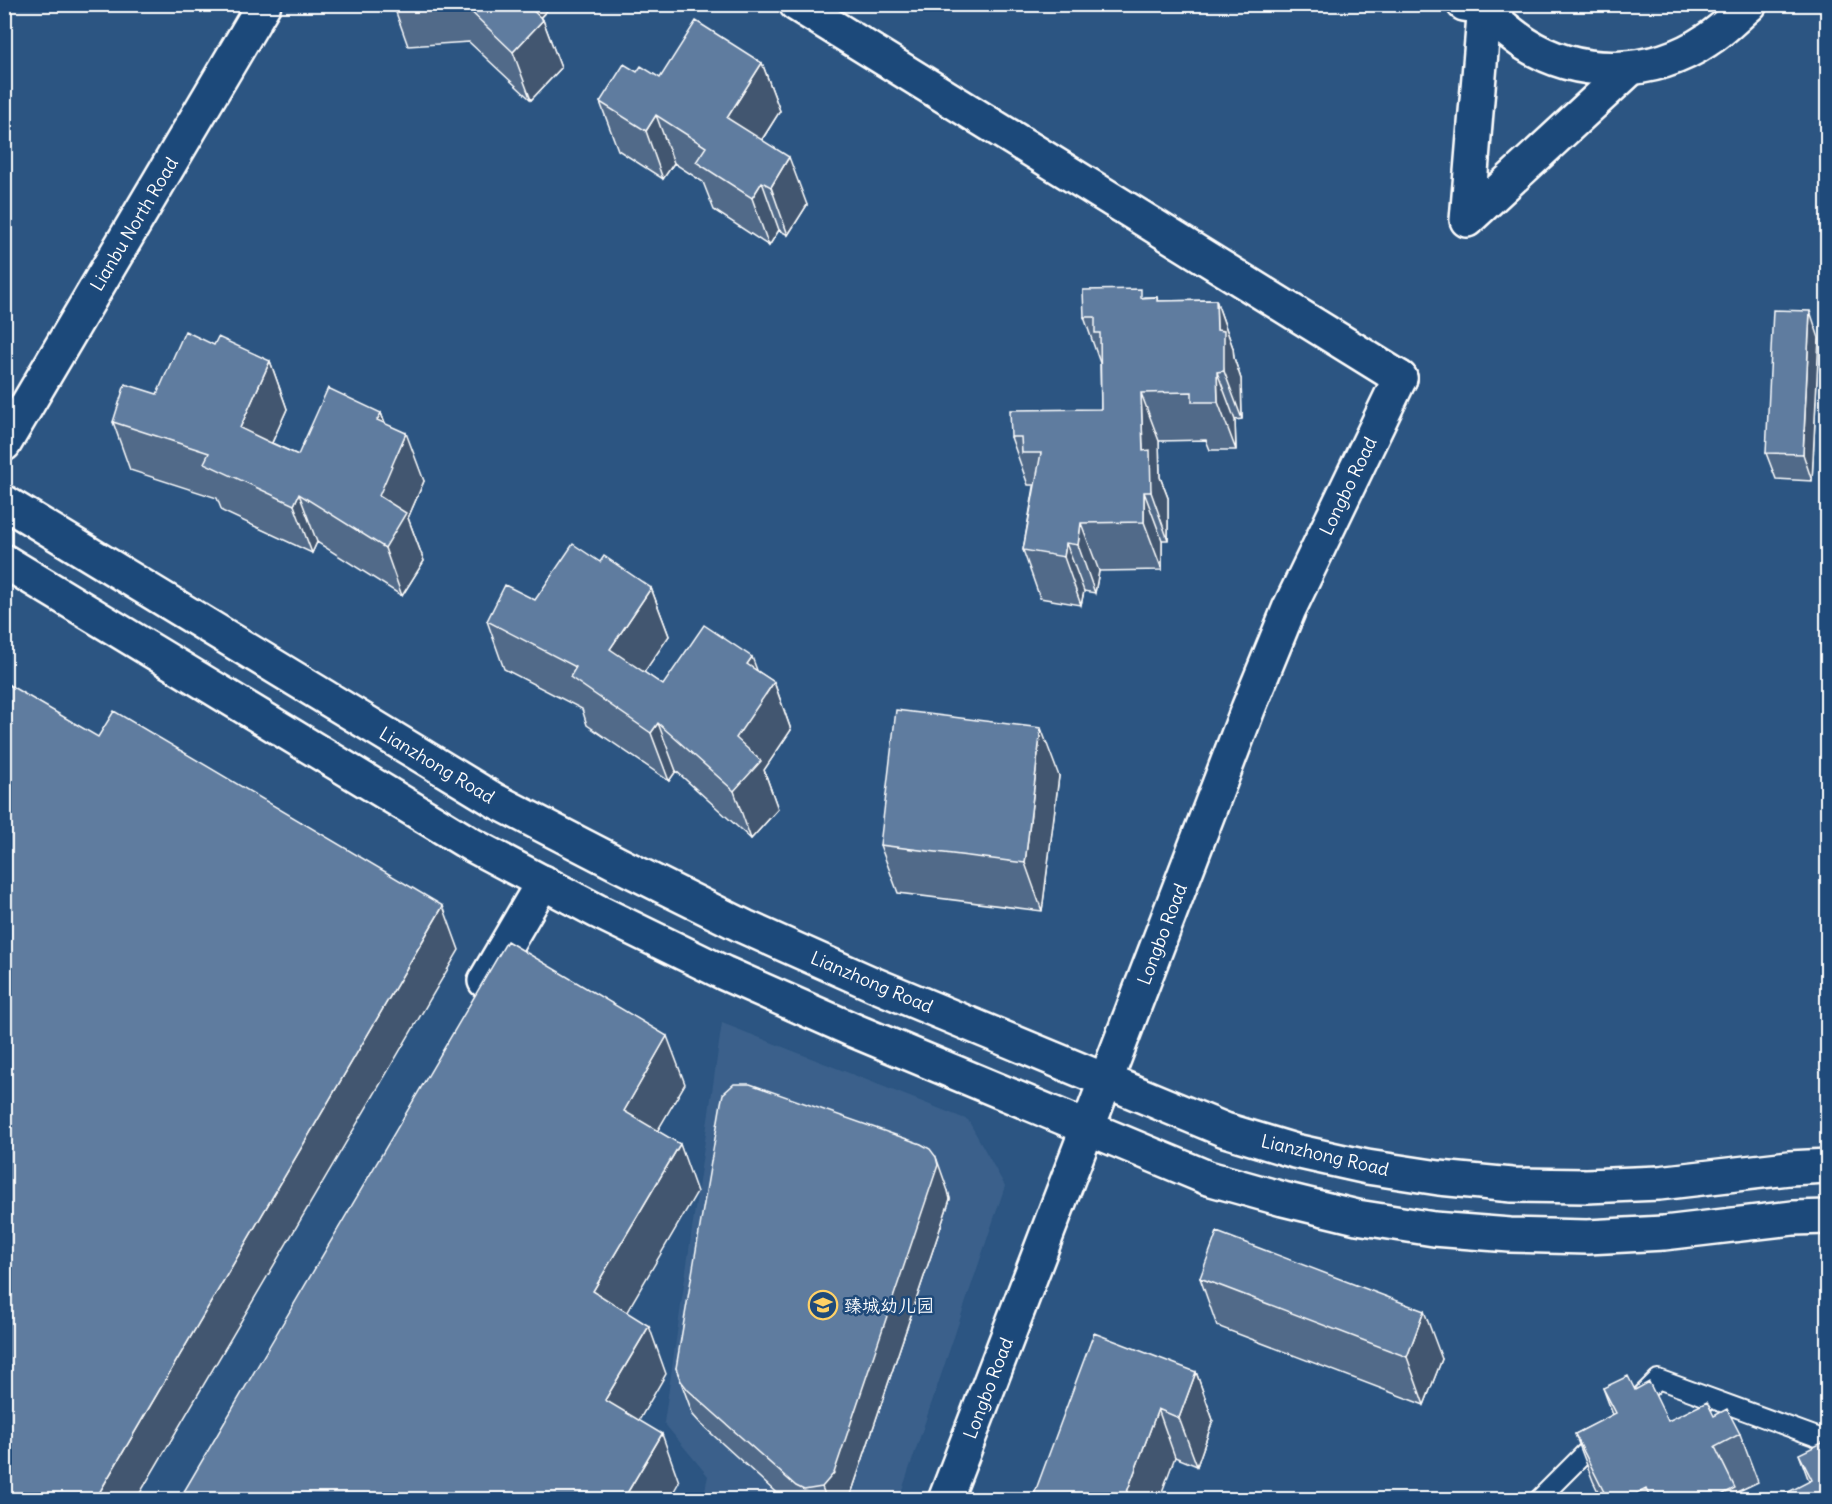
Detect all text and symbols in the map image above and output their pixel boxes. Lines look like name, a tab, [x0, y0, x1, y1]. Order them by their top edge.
street label: Lianbu North Road	[85, 153, 183, 295]
street label: Longbo Road	[1314, 433, 1382, 539]
street label: Lianzhong Road	[375, 722, 499, 809]
street label: Longbo Road	[1132, 880, 1192, 988]
street label: Lianzhong Road	[807, 946, 937, 1018]
street label: Lianzhong Road	[1259, 1129, 1392, 1181]
school or university icon: 臻城幼儿园	[807, 1289, 839, 1321]
place label: 臻城幼儿园	[844, 1294, 934, 1317]
street label: Longbo Road	[958, 1334, 1018, 1442]

